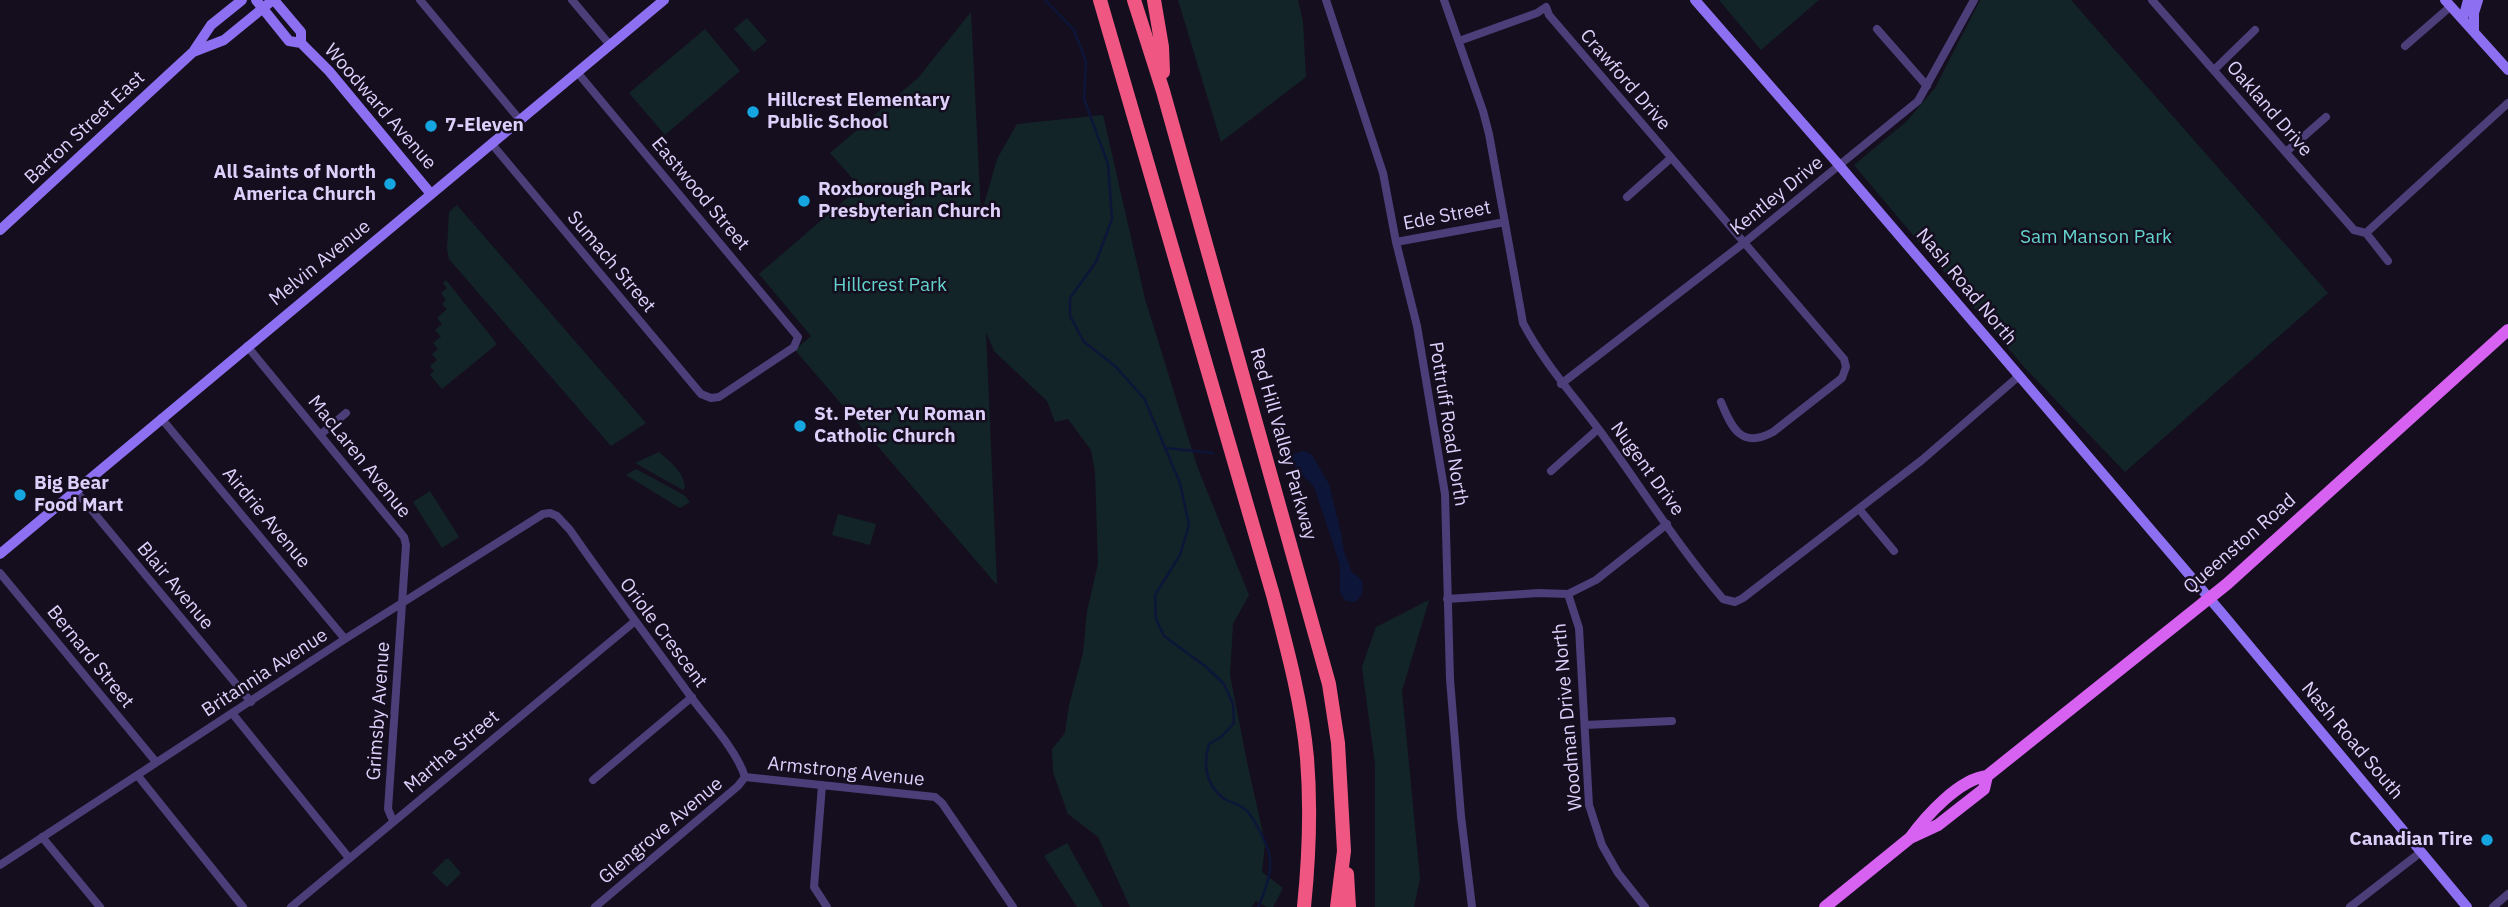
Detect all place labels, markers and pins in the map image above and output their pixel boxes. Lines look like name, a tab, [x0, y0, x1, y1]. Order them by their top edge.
place label: Hillcrest Elementary Public School	[767, 90, 950, 134]
marker: Hillcrest Elementary Public School	[745, 104, 761, 120]
place label: 7-Eleven	[445, 115, 524, 137]
marker: 7-Eleven	[423, 118, 439, 134]
place label: All Saints of North America Church	[214, 162, 376, 206]
marker: All Saints of North America Church	[382, 176, 398, 192]
place label: Roxborough Park Presbyterian Church	[818, 179, 1001, 223]
marker: Roxborough Park Presbyterian Church	[796, 193, 812, 209]
place label: St. Peter Yu Roman Catholic Church	[814, 404, 986, 448]
marker: St. Peter Yu Roman Catholic Church	[792, 418, 808, 434]
place label: Big Bear Food Mart	[34, 473, 123, 517]
marker: Big Bear Food Mart	[12, 487, 28, 503]
place label: Canadian Tire	[2349, 829, 2473, 851]
marker: Canadian Tire	[2479, 832, 2495, 848]

